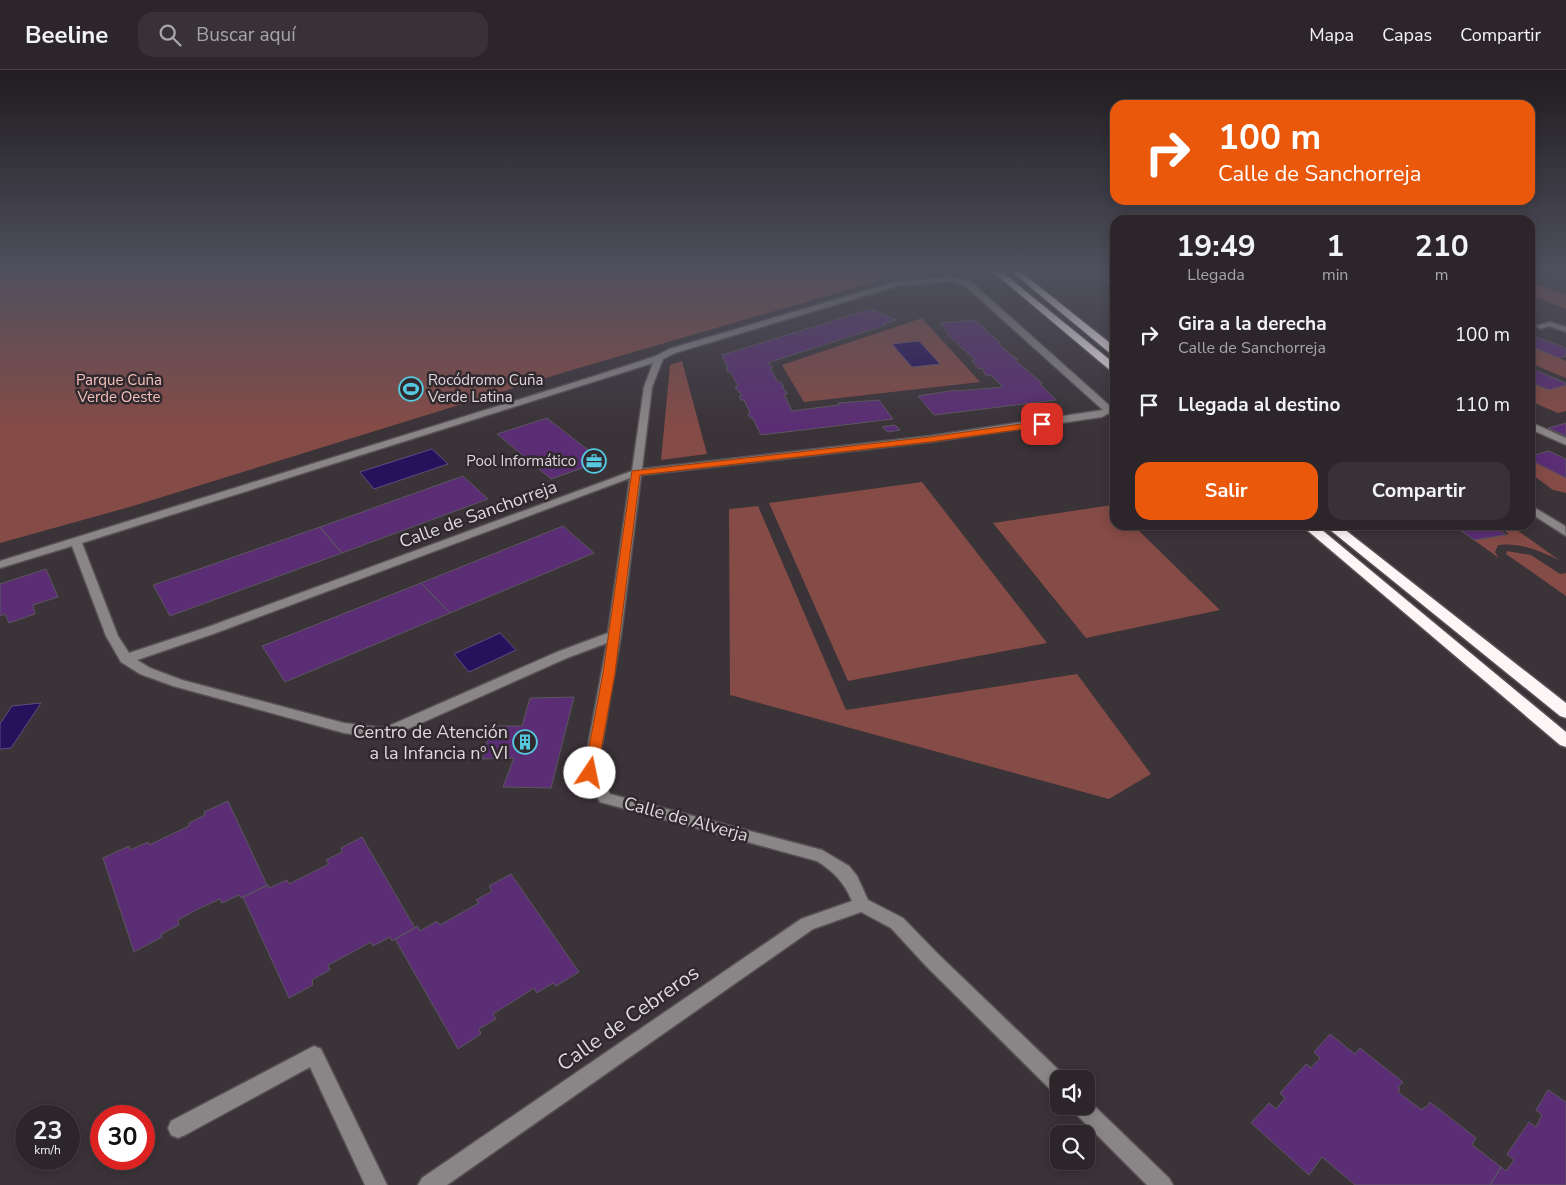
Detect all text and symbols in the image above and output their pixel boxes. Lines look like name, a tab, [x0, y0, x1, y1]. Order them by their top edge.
search box	[138, 12, 488, 57]
text: Beeline	[25, 19, 108, 51]
icon: search	[156, 21, 184, 49]
text: Buscar aquí	[196, 22, 296, 48]
text: Mapa	[1309, 23, 1354, 47]
text: Capas	[1382, 23, 1432, 47]
text: Compartir	[1460, 23, 1541, 47]
text: 100 m	[1218, 114, 1321, 161]
icon: right	[1135, 120, 1200, 185]
text: Calle de Sanchorreja	[1218, 159, 1421, 189]
text: 19:49	[1176, 226, 1256, 267]
text: 1	[1326, 226, 1344, 267]
text: 210	[1415, 226, 1469, 267]
text: Llegada	[1187, 264, 1245, 286]
text: min	[1322, 264, 1348, 286]
text: m	[1435, 264, 1449, 286]
text: Gira a la derecha	[1178, 311, 1327, 337]
icon: right	[1135, 321, 1163, 349]
text: 100 m	[1455, 322, 1510, 348]
text: Calle de Sanchorreja	[1178, 337, 1326, 359]
park label: Parque Cuña Verde Oeste	[76, 370, 162, 407]
place label: Rocódromo Cuña Verde Latina	[427, 370, 544, 407]
sports icon: Rocódromo Cuña Verde Latina	[398, 376, 424, 402]
icon: arrive	[1135, 391, 1163, 419]
text: Llegada al destino	[1178, 392, 1340, 418]
text: 110 m	[1455, 392, 1510, 418]
pin	[1021, 403, 1063, 445]
icon: arrive	[1028, 410, 1056, 438]
office icon: Pool Informático	[581, 448, 607, 474]
place label: Pool Informático	[466, 451, 576, 471]
button: Salir	[1135, 462, 1318, 520]
button: Compartir	[1328, 462, 1510, 520]
street label: Calle de Sanchorreja	[396, 474, 560, 554]
place label: Centro de Atención a la Infancia nº VI	[353, 720, 508, 765]
building icon: Centro de Atención a la Infancia nº VI	[512, 729, 538, 755]
position arrow	[563, 746, 615, 798]
street label: Calle de Alverja	[621, 791, 751, 847]
street label: Calle de Cebreros	[552, 959, 704, 1077]
map controls	[1050, 1070, 1095, 1170]
button: sound	[1050, 1070, 1095, 1115]
speed limit sign: 30	[90, 1105, 155, 1170]
text: 23	[32, 1114, 63, 1148]
button: search	[1050, 1125, 1095, 1170]
text: km/h	[34, 1142, 61, 1158]

